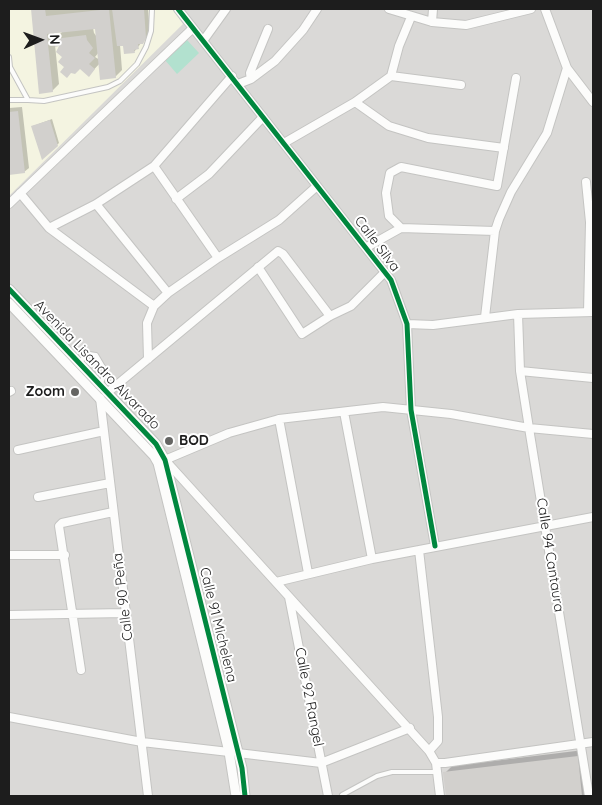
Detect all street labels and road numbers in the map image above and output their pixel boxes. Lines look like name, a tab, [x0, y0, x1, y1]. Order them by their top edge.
street label: Calle Silva	[351, 213, 403, 275]
street label: Avenida Lisandro Alvarado	[31, 297, 163, 433]
street label: Calle 94 Cantaura	[533, 497, 567, 613]
street label: Calle 90 Peña	[109, 552, 137, 642]
street label: Calle 91 Michelena	[196, 566, 240, 684]
street label: Calle 92 Rangel	[291, 646, 327, 748]

